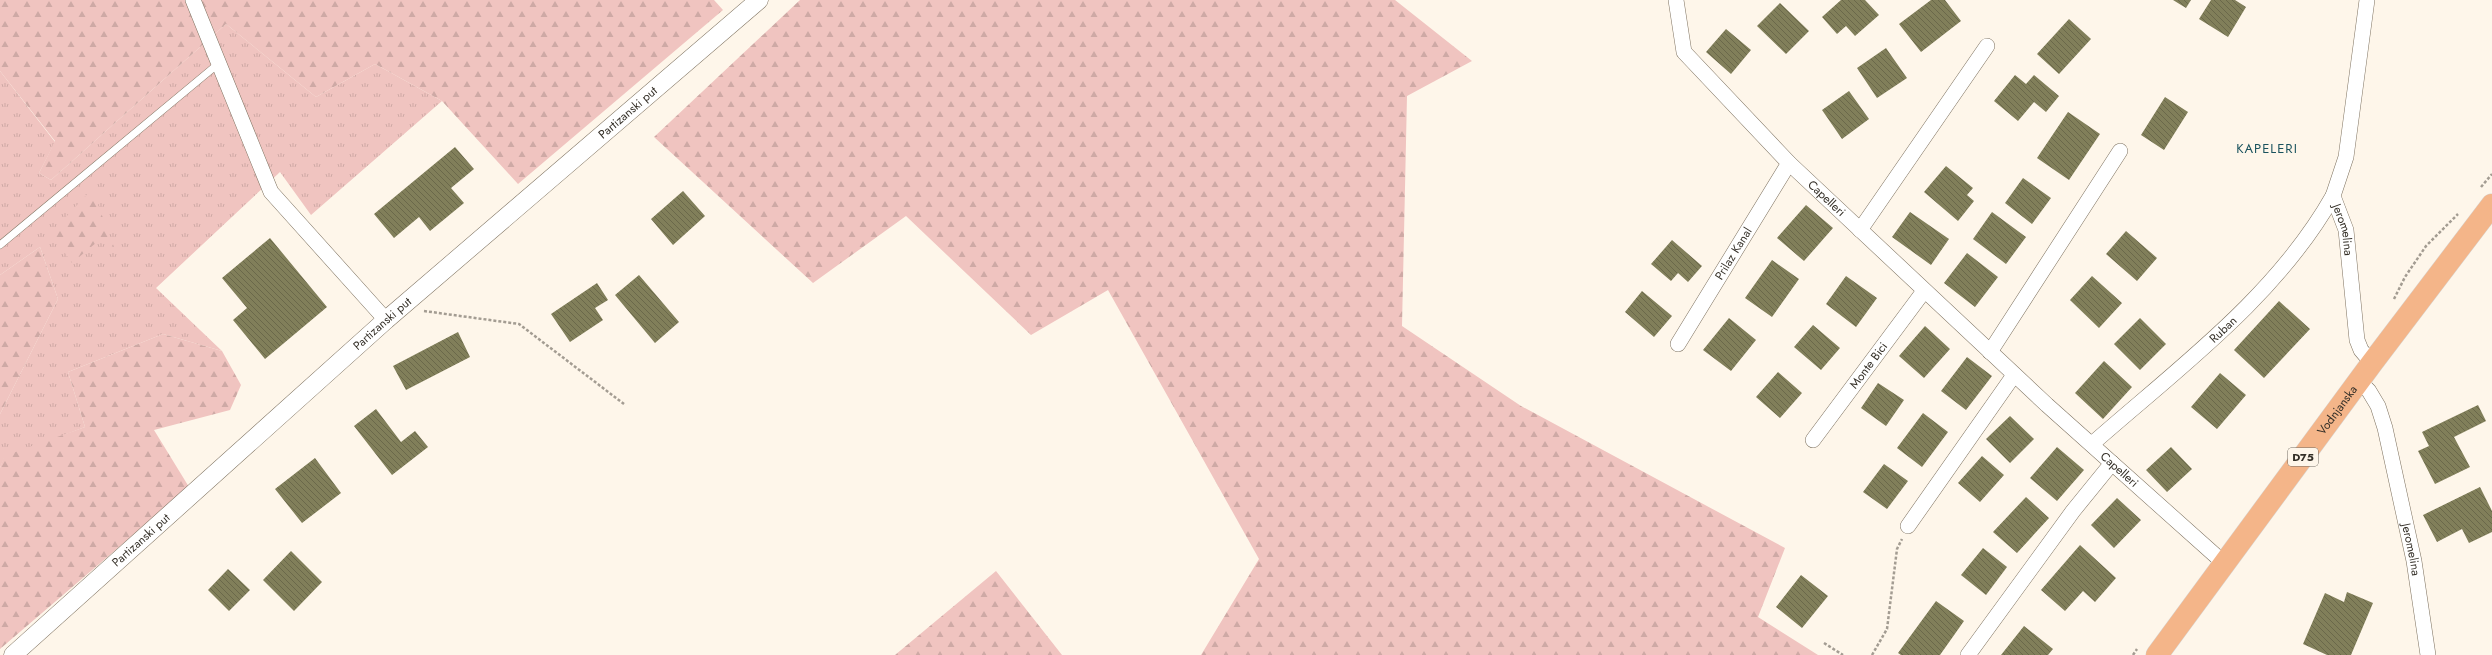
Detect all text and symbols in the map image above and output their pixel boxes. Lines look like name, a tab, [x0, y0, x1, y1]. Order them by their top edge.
street label: Partizanski put	[594, 82, 661, 143]
district label: KAPELERI	[2236, 139, 2298, 158]
street label: Capelleri	[1804, 176, 1850, 221]
street label: Jeromelina	[2327, 199, 2358, 257]
street label: Prilaz Kanal	[1710, 224, 1756, 283]
street label: Partizanski put	[349, 293, 415, 355]
street label: Ruban	[2205, 312, 2241, 347]
street label: Monte Bici	[1845, 338, 1892, 392]
street label: Vodnjanska	[2313, 381, 2362, 439]
street label: Capelleri	[2096, 447, 2142, 492]
road number: D75	[2288, 448, 2318, 466]
street label: Partizanski put	[108, 509, 174, 571]
street label: Jeromelina	[2397, 520, 2425, 577]

